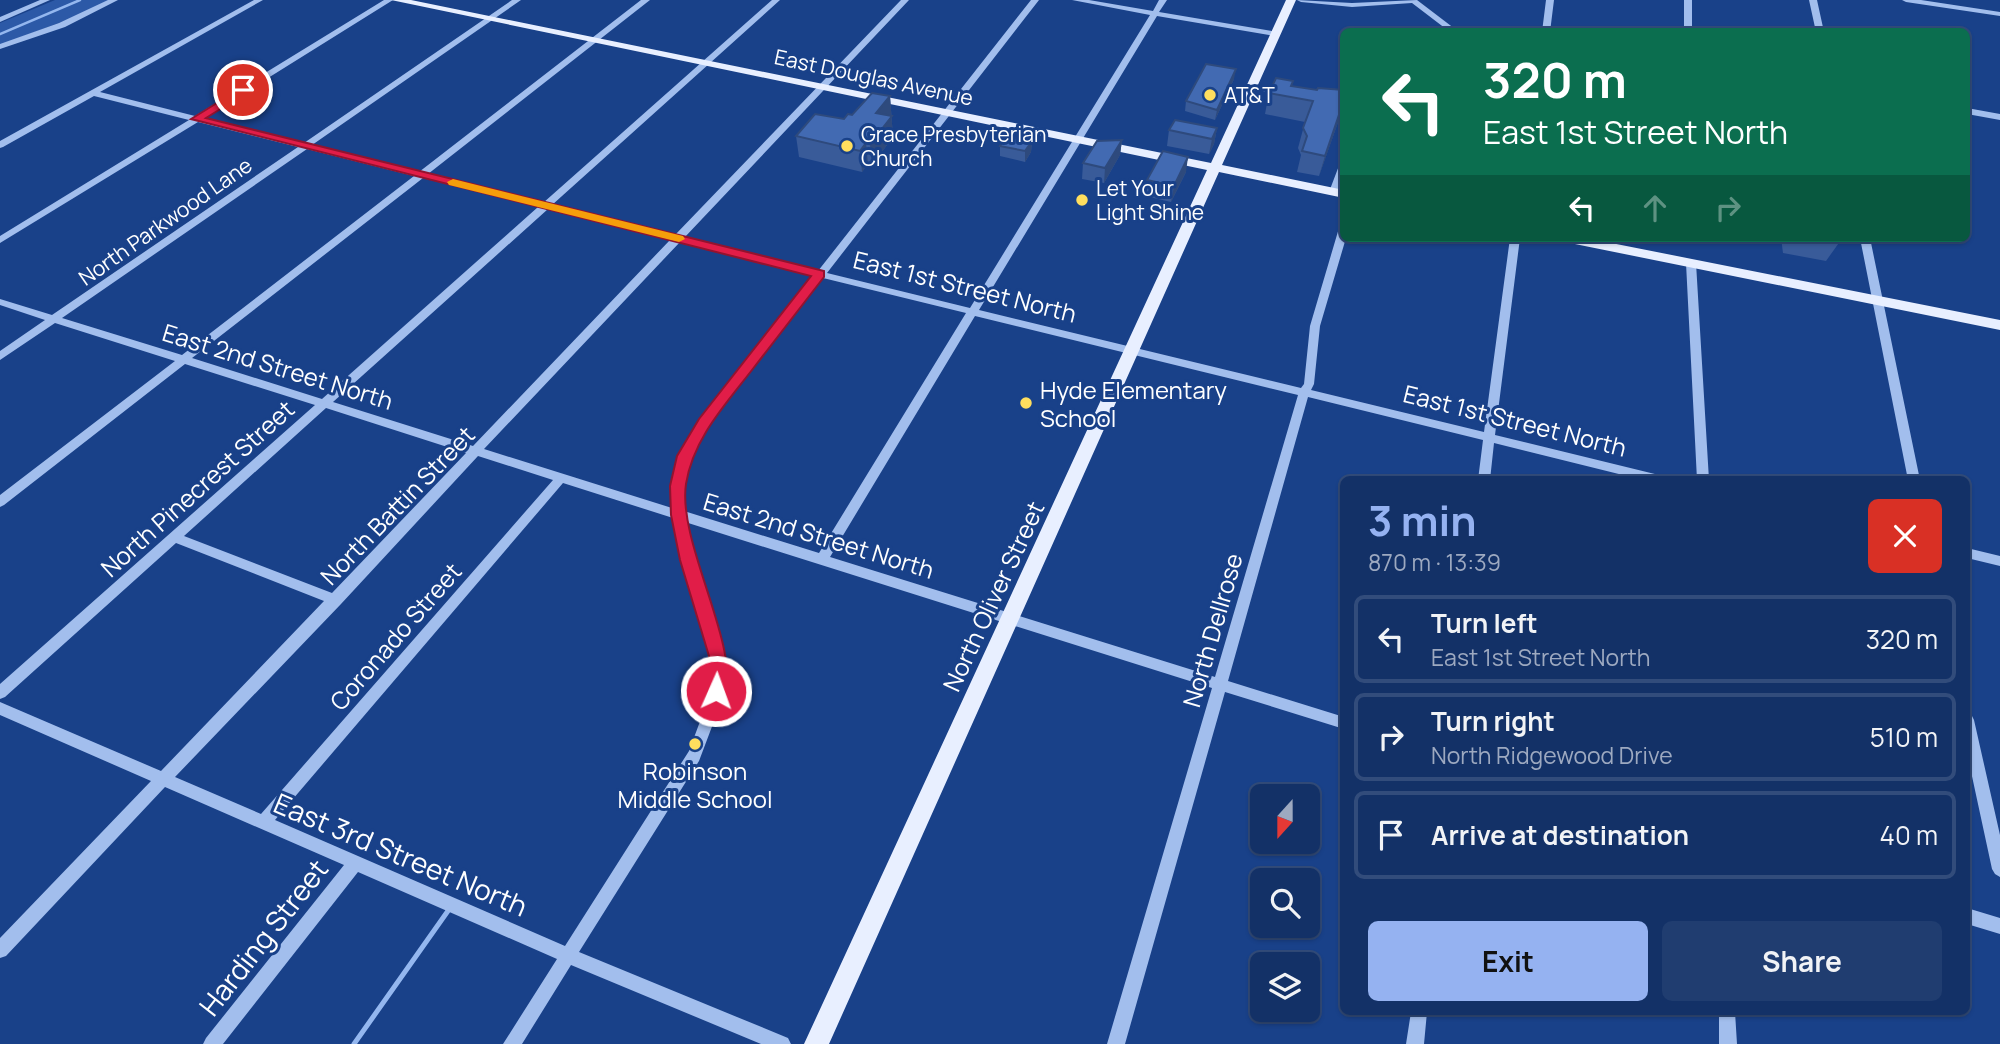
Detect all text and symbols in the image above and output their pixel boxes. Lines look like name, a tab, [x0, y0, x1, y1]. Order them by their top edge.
street label: East Douglas Avenue	[772, 42, 976, 112]
text: 320 m	[1483, 46, 1627, 113]
icon: left	[1368, 56, 1459, 147]
pin	[213, 60, 273, 120]
icon: arrive	[224, 71, 262, 109]
place label: AT&T	[1224, 81, 1275, 109]
marker: AT&T	[1202, 87, 1218, 103]
text: East 1st Street North	[1483, 110, 1788, 154]
place label: Grace Presbyterian Church	[861, 120, 1046, 172]
marker: Grace Presbyterian Church	[839, 138, 855, 154]
street label: North Parkwood Lane	[73, 151, 257, 291]
place label: Let Your Light Shine	[1096, 174, 1204, 226]
icon: left	[1563, 189, 1601, 227]
icon: ahead	[1636, 189, 1674, 227]
icon: right	[1709, 189, 1747, 227]
marker: Let Your Light Shine	[1074, 192, 1090, 208]
street label: East 1st Street North	[850, 242, 1080, 330]
street label: East 2nd Street North	[159, 315, 397, 417]
place label: Hyde Elementary School	[1040, 373, 1227, 434]
street label: East 1st Street North	[1400, 376, 1630, 464]
street label: North Pinecrest Street	[93, 392, 301, 584]
marker: Hyde Elementary School	[1018, 395, 1034, 411]
street label: North Battin Street	[313, 418, 481, 592]
street label: East 2nd Street North	[700, 484, 938, 586]
text: 3 min	[1368, 491, 1477, 549]
street label: North Oliver Street	[934, 496, 1052, 696]
button: close	[1868, 499, 1942, 573]
text: 870 m · 13:39	[1368, 546, 1501, 578]
street label: North Dellrose	[1174, 549, 1250, 711]
street label: Coronado Street	[322, 555, 468, 717]
text: Turn left	[1431, 605, 1538, 641]
icon: left	[1372, 620, 1410, 658]
text: 320 m	[1866, 621, 1938, 657]
text: East 1st Street North	[1431, 641, 1650, 673]
position arrow	[679, 654, 753, 728]
text: Turn right	[1431, 703, 1555, 739]
icon: right	[1372, 718, 1410, 756]
text: 510 m	[1870, 719, 1938, 755]
marker: Robinson Middle School	[687, 736, 703, 752]
text: North Ridgewood Drive	[1431, 739, 1673, 771]
place label: Robinson Middle School	[618, 754, 772, 815]
street label: East 3rd Street North	[268, 783, 534, 925]
north arrow	[1250, 784, 1320, 854]
map controls	[1250, 784, 1320, 1022]
icon: arrive	[1372, 816, 1410, 854]
text: Arrive at destination	[1431, 817, 1689, 853]
text: 40 m	[1880, 817, 1938, 853]
street label: Harding Street	[190, 851, 336, 1023]
button: search	[1250, 868, 1320, 938]
button: Exit	[1368, 921, 1648, 1001]
button: Share	[1662, 921, 1942, 1001]
button: layers	[1250, 952, 1320, 1022]

